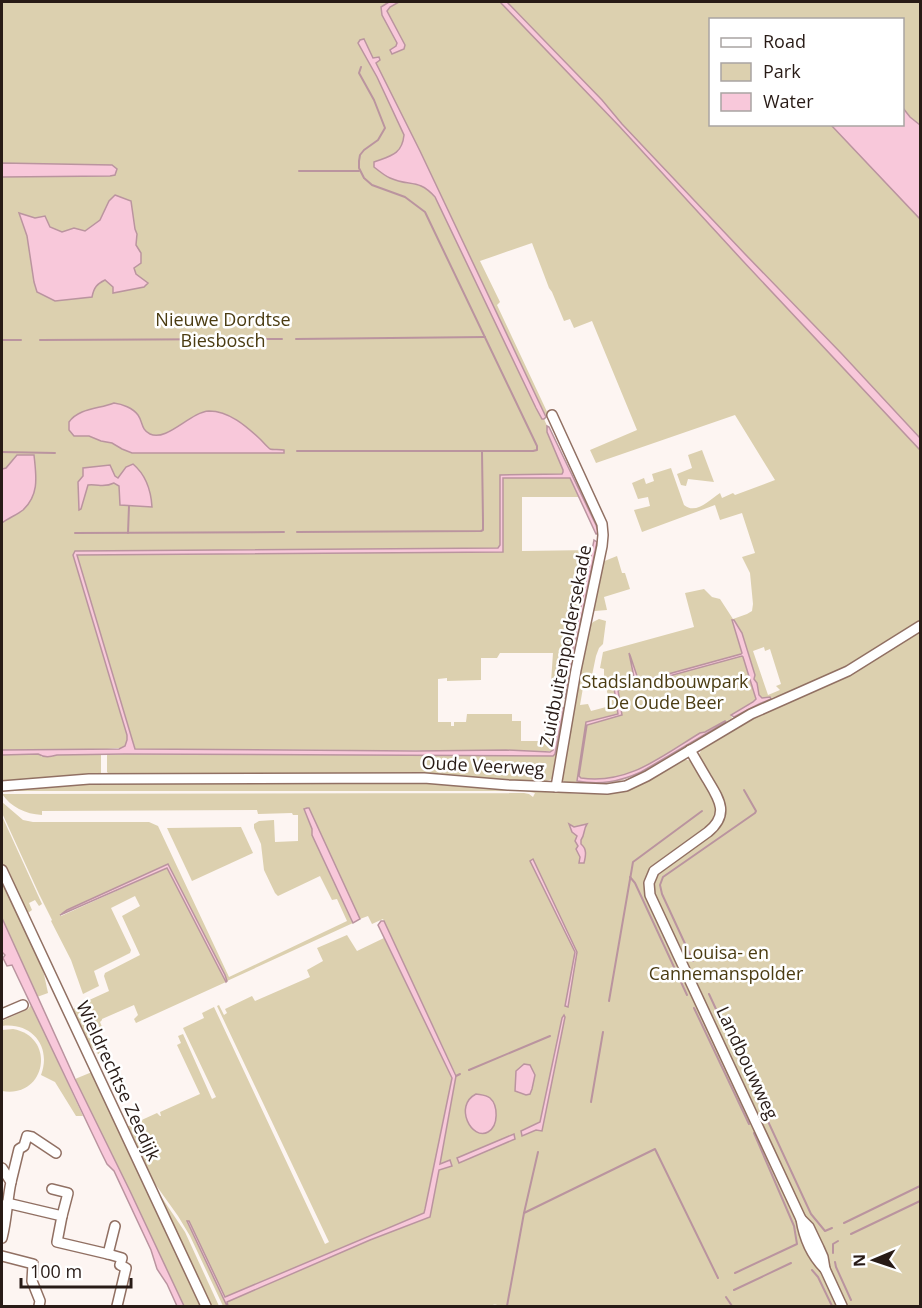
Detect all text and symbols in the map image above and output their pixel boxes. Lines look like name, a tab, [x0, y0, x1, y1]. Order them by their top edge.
legend	[709, 18, 904, 126]
text: Road	[763, 29, 806, 53]
text: Park	[763, 59, 801, 83]
text: Water	[763, 89, 814, 113]
park label: Nieuwe Dordtse Biesbosch	[155, 307, 291, 352]
street label: Zuidbuitenpoldersekade	[534, 543, 596, 749]
park label: Stadslandbouwpark De Oude Beer	[581, 669, 749, 714]
street label: Oude Veerweg	[421, 750, 545, 780]
park label: Louisa- en Cannemanspolder	[649, 940, 804, 985]
street label: Wieldrechtse Zeedijk	[71, 997, 167, 1165]
street label: Landbouwweg	[711, 1002, 785, 1123]
north arrow	[844, 1230, 904, 1290]
scale bar	[21, 1251, 130, 1289]
text: N	[848, 1254, 870, 1267]
text: 100 m	[30, 1259, 82, 1283]

